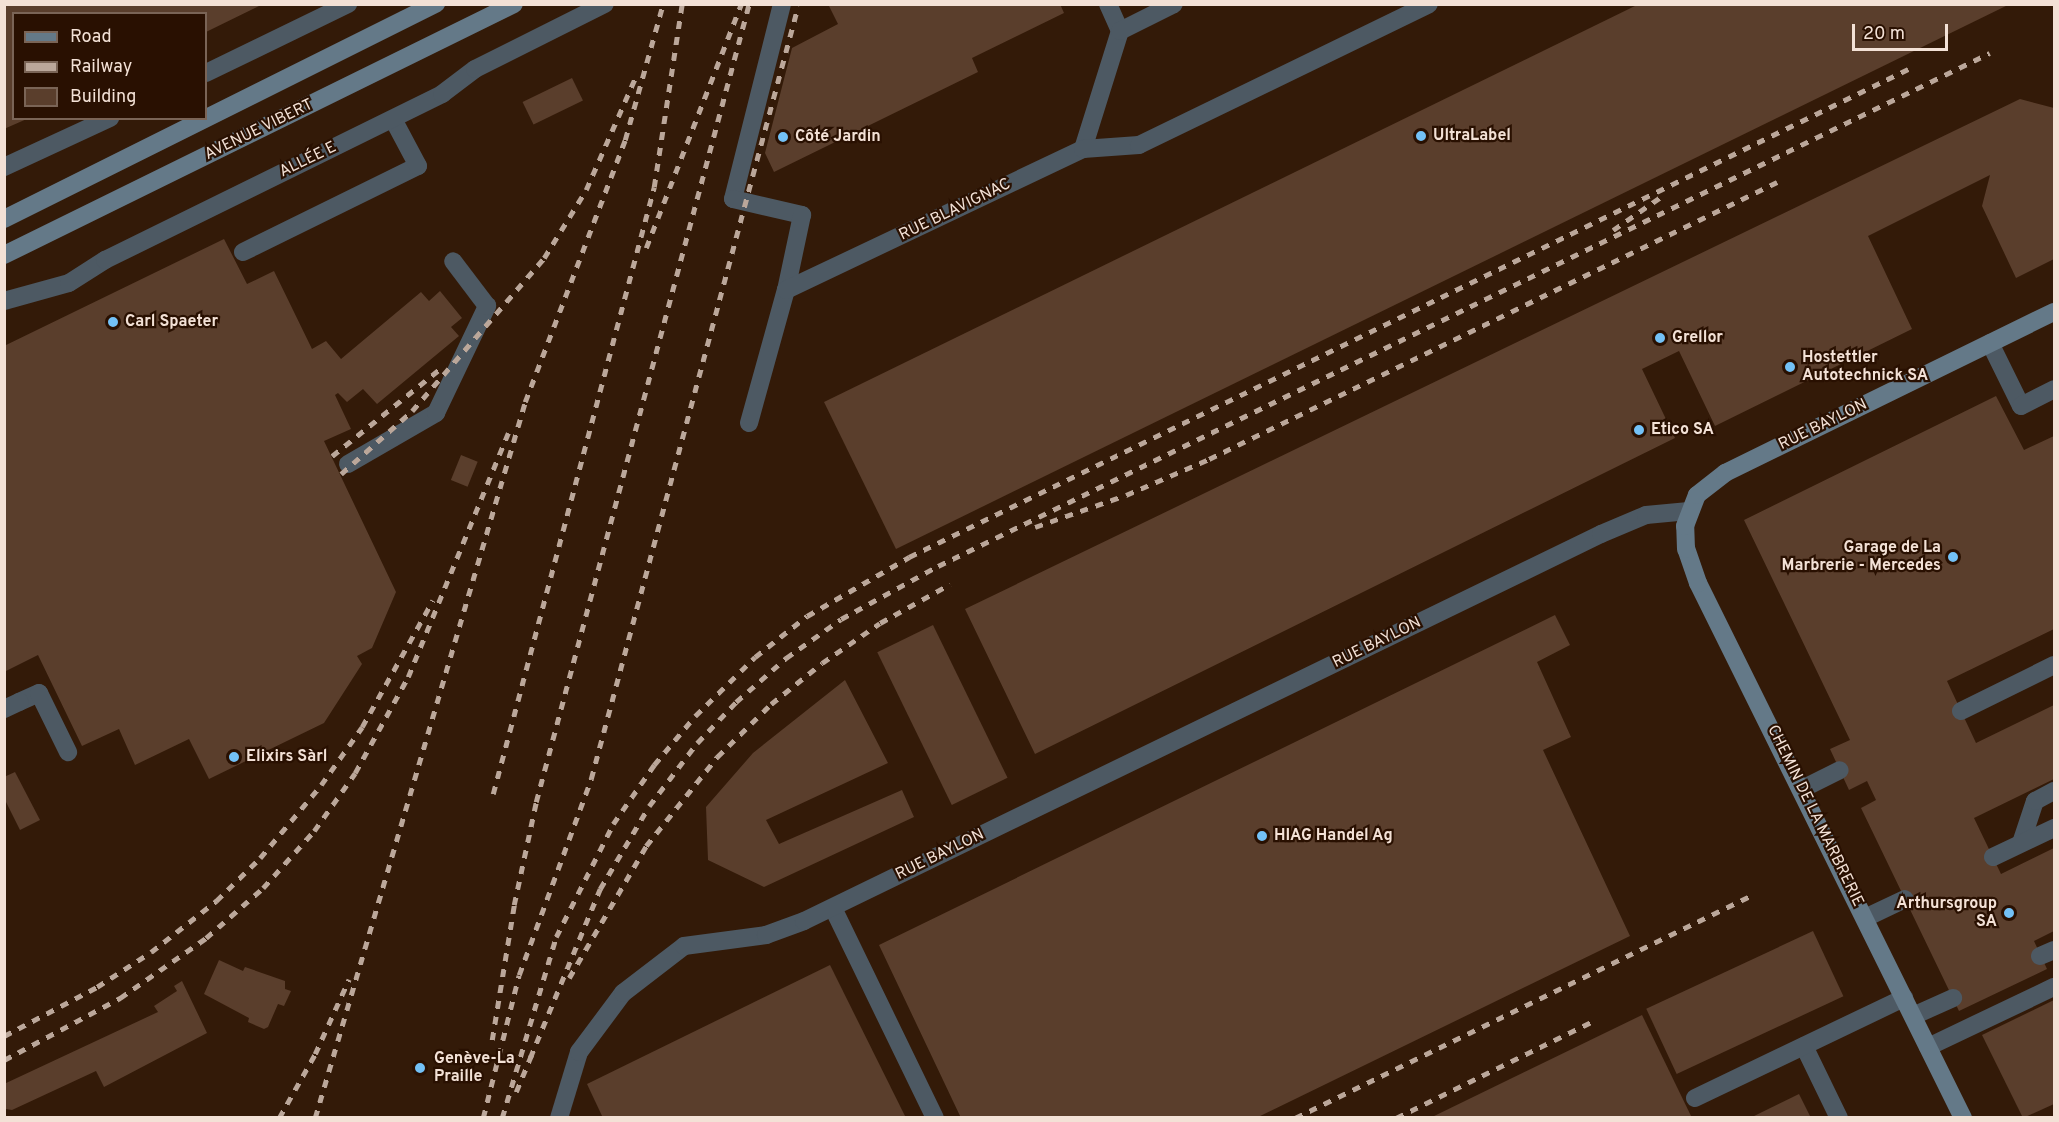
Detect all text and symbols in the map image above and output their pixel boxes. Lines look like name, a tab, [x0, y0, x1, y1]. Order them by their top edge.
legend	[12, 12, 207, 120]
scale bar	[1855, 12, 1951, 50]
text: 20 m	[1863, 23, 1905, 46]
text: Road	[70, 26, 112, 49]
text: Railway	[70, 56, 132, 79]
text: Building	[70, 86, 136, 109]
street label: AVENUE VIBERT	[201, 95, 317, 165]
place label: UltraLabel	[1433, 126, 1511, 146]
place label: Côté Jardin	[795, 127, 881, 147]
marker: UltraLabel	[1414, 129, 1428, 143]
marker: Côté Jardin	[776, 130, 790, 144]
street label: ALLÉE E	[276, 138, 340, 182]
street label: RUE BLAVIGNAC	[896, 175, 1014, 245]
place label: Carl Spaeter	[125, 312, 218, 332]
marker: Carl Spaeter	[106, 315, 120, 329]
place label: Grellor	[1672, 328, 1723, 348]
marker: Grellor	[1653, 331, 1667, 345]
place label: Hostettler Autotechnick SA	[1802, 348, 1928, 386]
marker: Hostettler Autotechnick SA	[1783, 360, 1797, 374]
street label: RUE BAYLON	[1776, 395, 1870, 455]
place label: Etico SA	[1651, 420, 1714, 440]
marker: Etico SA	[1632, 423, 1646, 437]
place label: Garage de La Marbrerie - Mercedes	[1782, 538, 1941, 576]
marker: Garage de La Marbrerie - Mercedes	[1946, 550, 1960, 564]
street label: RUE BAYLON	[1330, 613, 1424, 673]
street label: CHEMIN DE LA MARBRERIE	[1762, 722, 1868, 910]
place label: Elixirs Sàrl	[246, 747, 327, 767]
marker: Elixirs Sàrl	[227, 750, 241, 764]
street label: RUE BAYLON	[893, 825, 987, 885]
place label: HIAG Handel Ag	[1274, 826, 1393, 846]
marker: HIAG Handel Ag	[1255, 829, 1269, 843]
place label: Arthursgroup SA	[1896, 894, 1997, 932]
marker: Arthursgroup SA	[2002, 906, 2016, 920]
place label: Genève-La Praille	[434, 1049, 515, 1087]
marker: Genève-La Praille	[411, 1059, 429, 1077]

